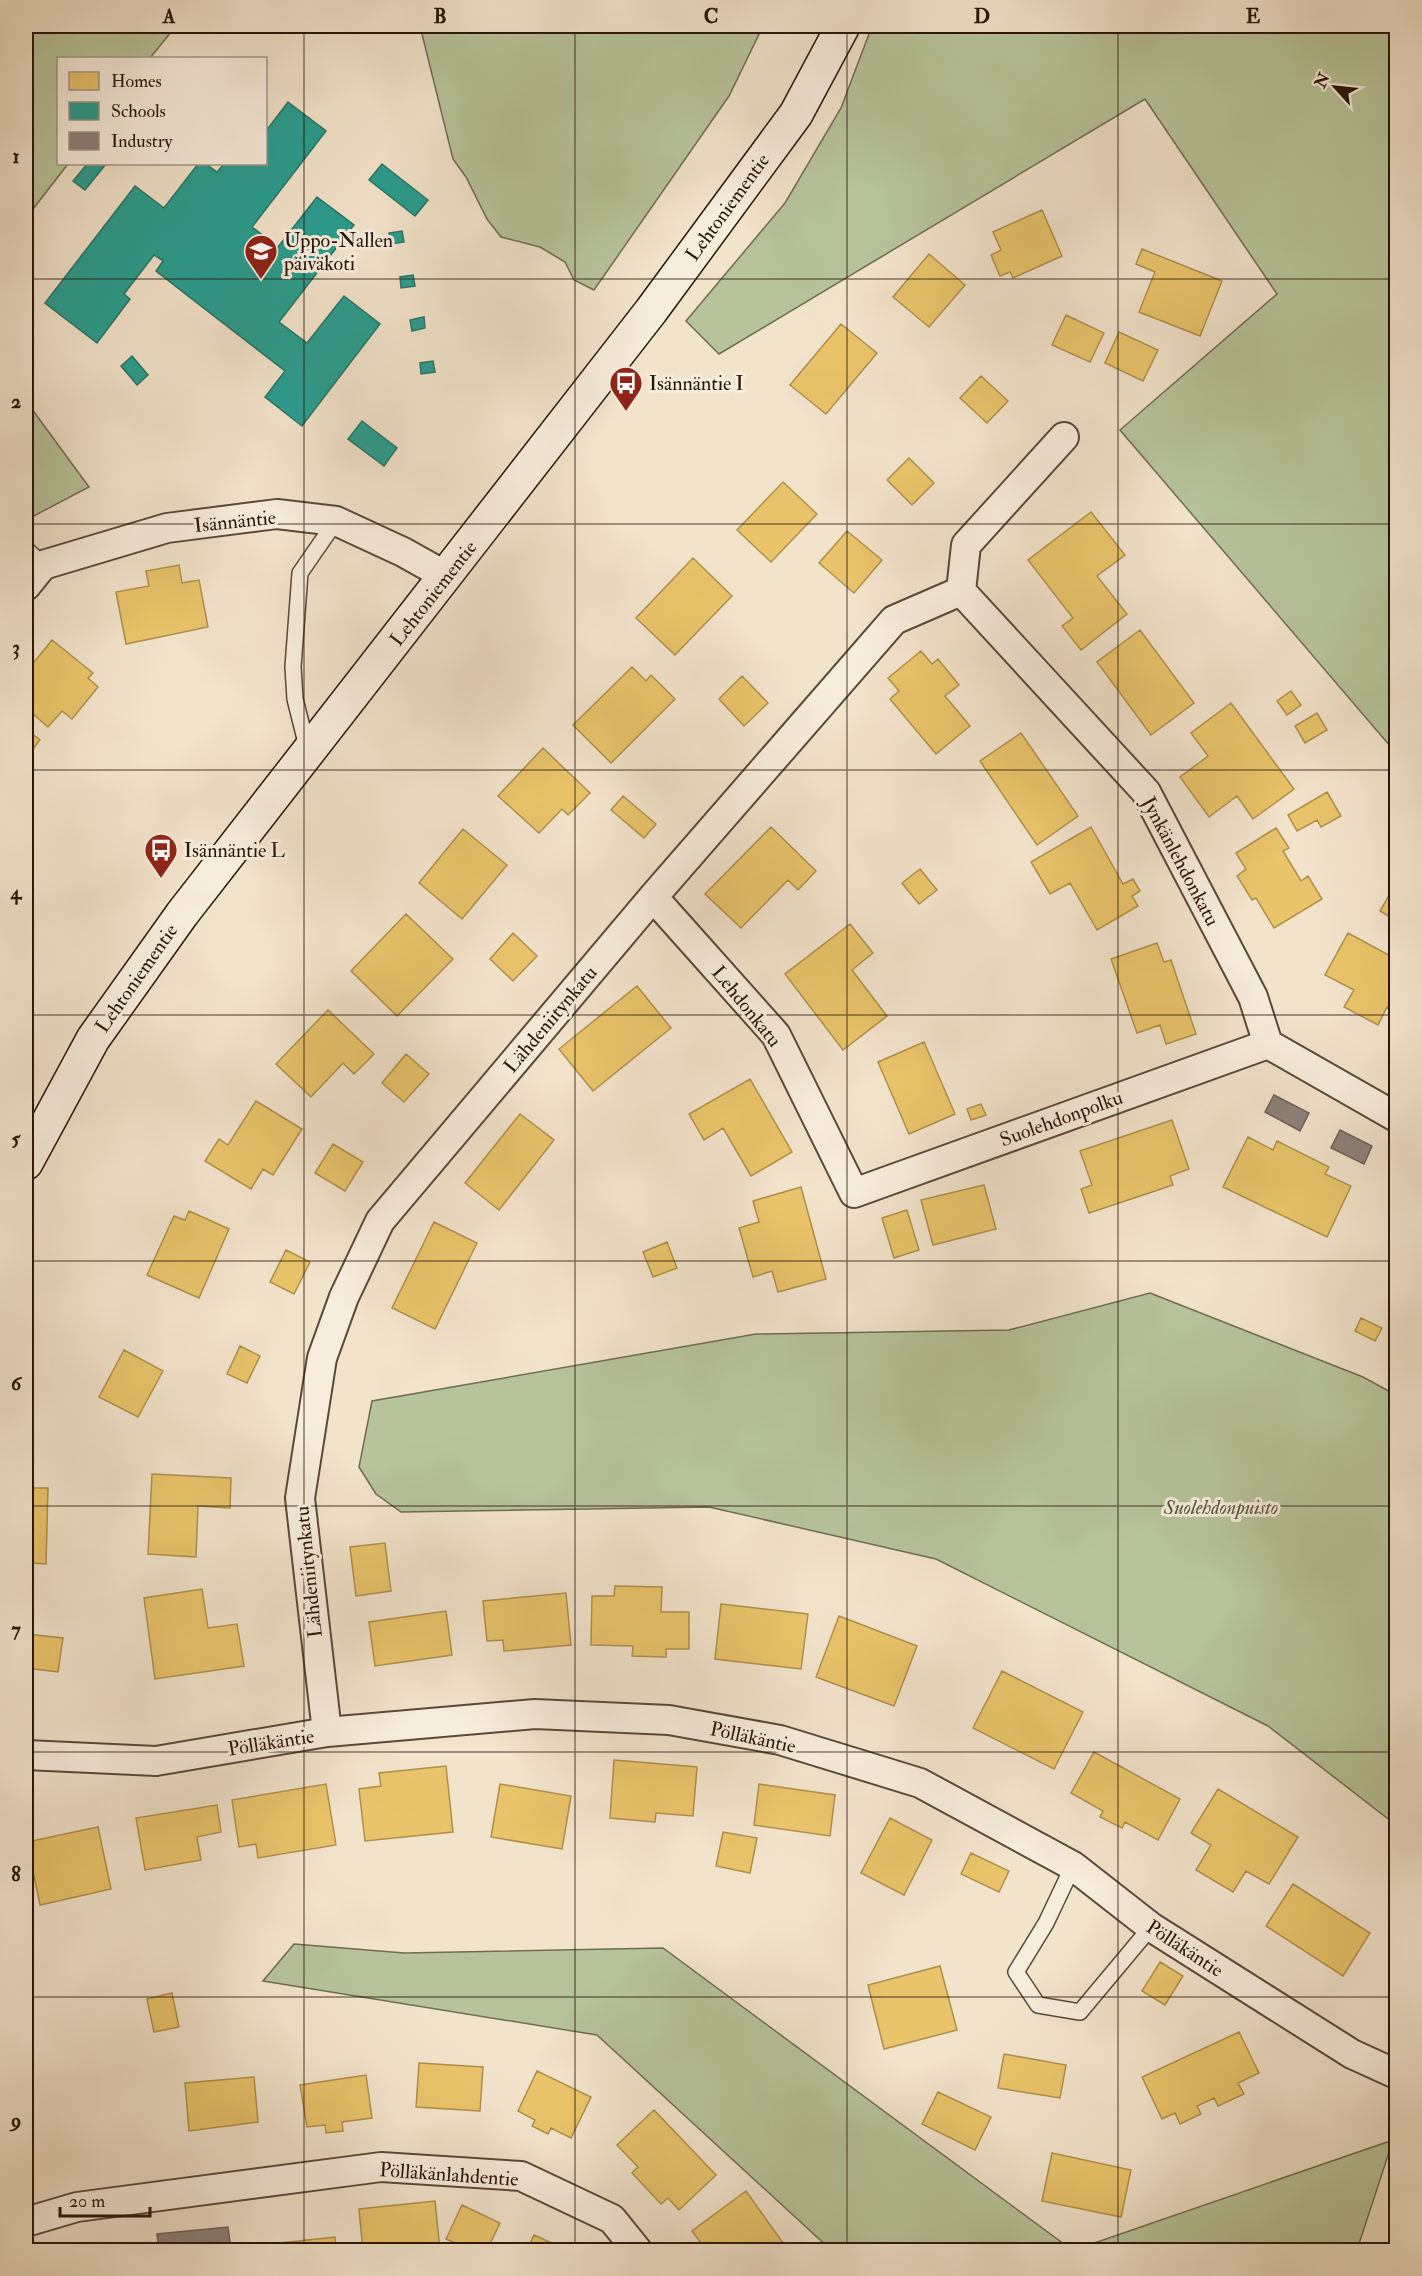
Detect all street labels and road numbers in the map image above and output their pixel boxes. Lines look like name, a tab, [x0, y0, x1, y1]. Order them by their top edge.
street label: Lehtoniementie	[680, 148, 775, 266]
street label: Isännäntie	[193, 505, 277, 538]
street label: Lehtoniementie	[384, 535, 482, 651]
street label: Jynkänlehdonkatu	[1136, 791, 1225, 930]
street label: Lehtoniementie	[90, 919, 183, 1038]
street label: Lähdeniitynkatu	[498, 961, 602, 1078]
street label: Lehdonkatu	[706, 961, 787, 1052]
street label: Suolehdonpolku	[996, 1085, 1126, 1153]
street label: Lähdeniitynkatu	[289, 1505, 328, 1639]
street label: Pölläkäntie	[708, 1716, 798, 1759]
street label: Pölläkäntie	[226, 1723, 316, 1762]
street label: Pölläkäntie	[1141, 1914, 1228, 1983]
street label: Pölläkänlahdentie	[379, 2157, 519, 2192]

